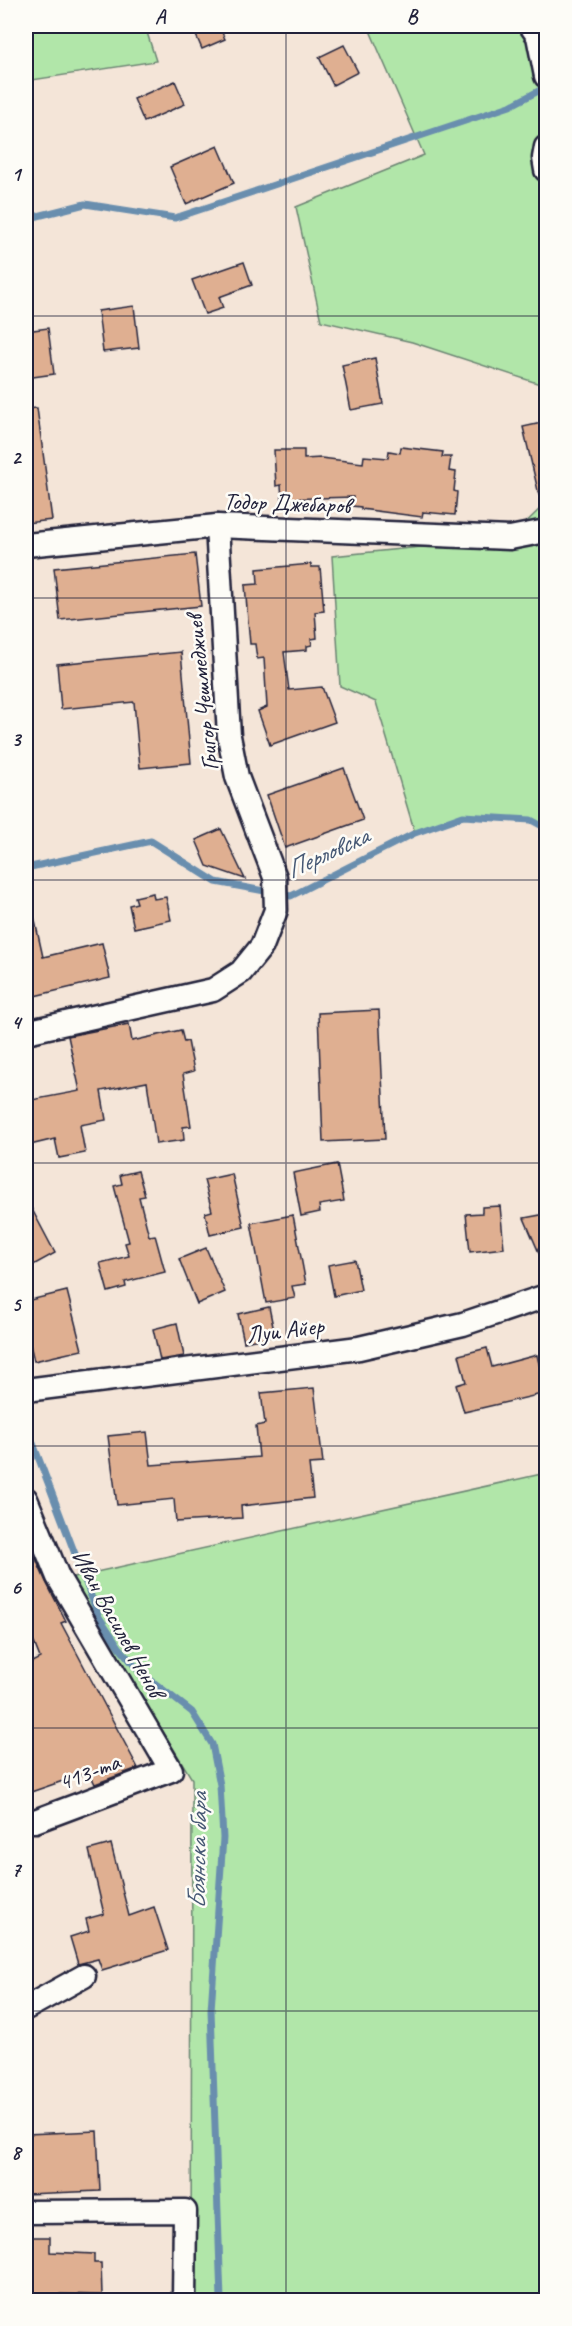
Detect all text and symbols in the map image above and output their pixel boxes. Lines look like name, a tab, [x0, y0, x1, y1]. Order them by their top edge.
text: A	[155, 4, 167, 29]
text: B	[407, 4, 419, 29]
text: 1	[12, 162, 23, 187]
text: 2	[12, 445, 23, 470]
street label: Тодор Джебаров	[223, 486, 356, 520]
street label: Григор Чешмеджиев	[178, 610, 225, 772]
text: 3	[12, 727, 23, 752]
water label: Перловска	[281, 818, 377, 886]
text: 4	[12, 1010, 24, 1035]
text: 5	[12, 1292, 23, 1317]
street label: Луи Айер	[245, 1310, 326, 1350]
street label: Иван Василев Ненов	[65, 1544, 174, 1707]
text: 6	[11, 1575, 22, 1600]
street label: 413-та	[54, 1746, 125, 1797]
water label: Боянска бара	[180, 1790, 215, 1909]
text: 7	[12, 1857, 23, 1882]
text: 8	[12, 2140, 24, 2165]

